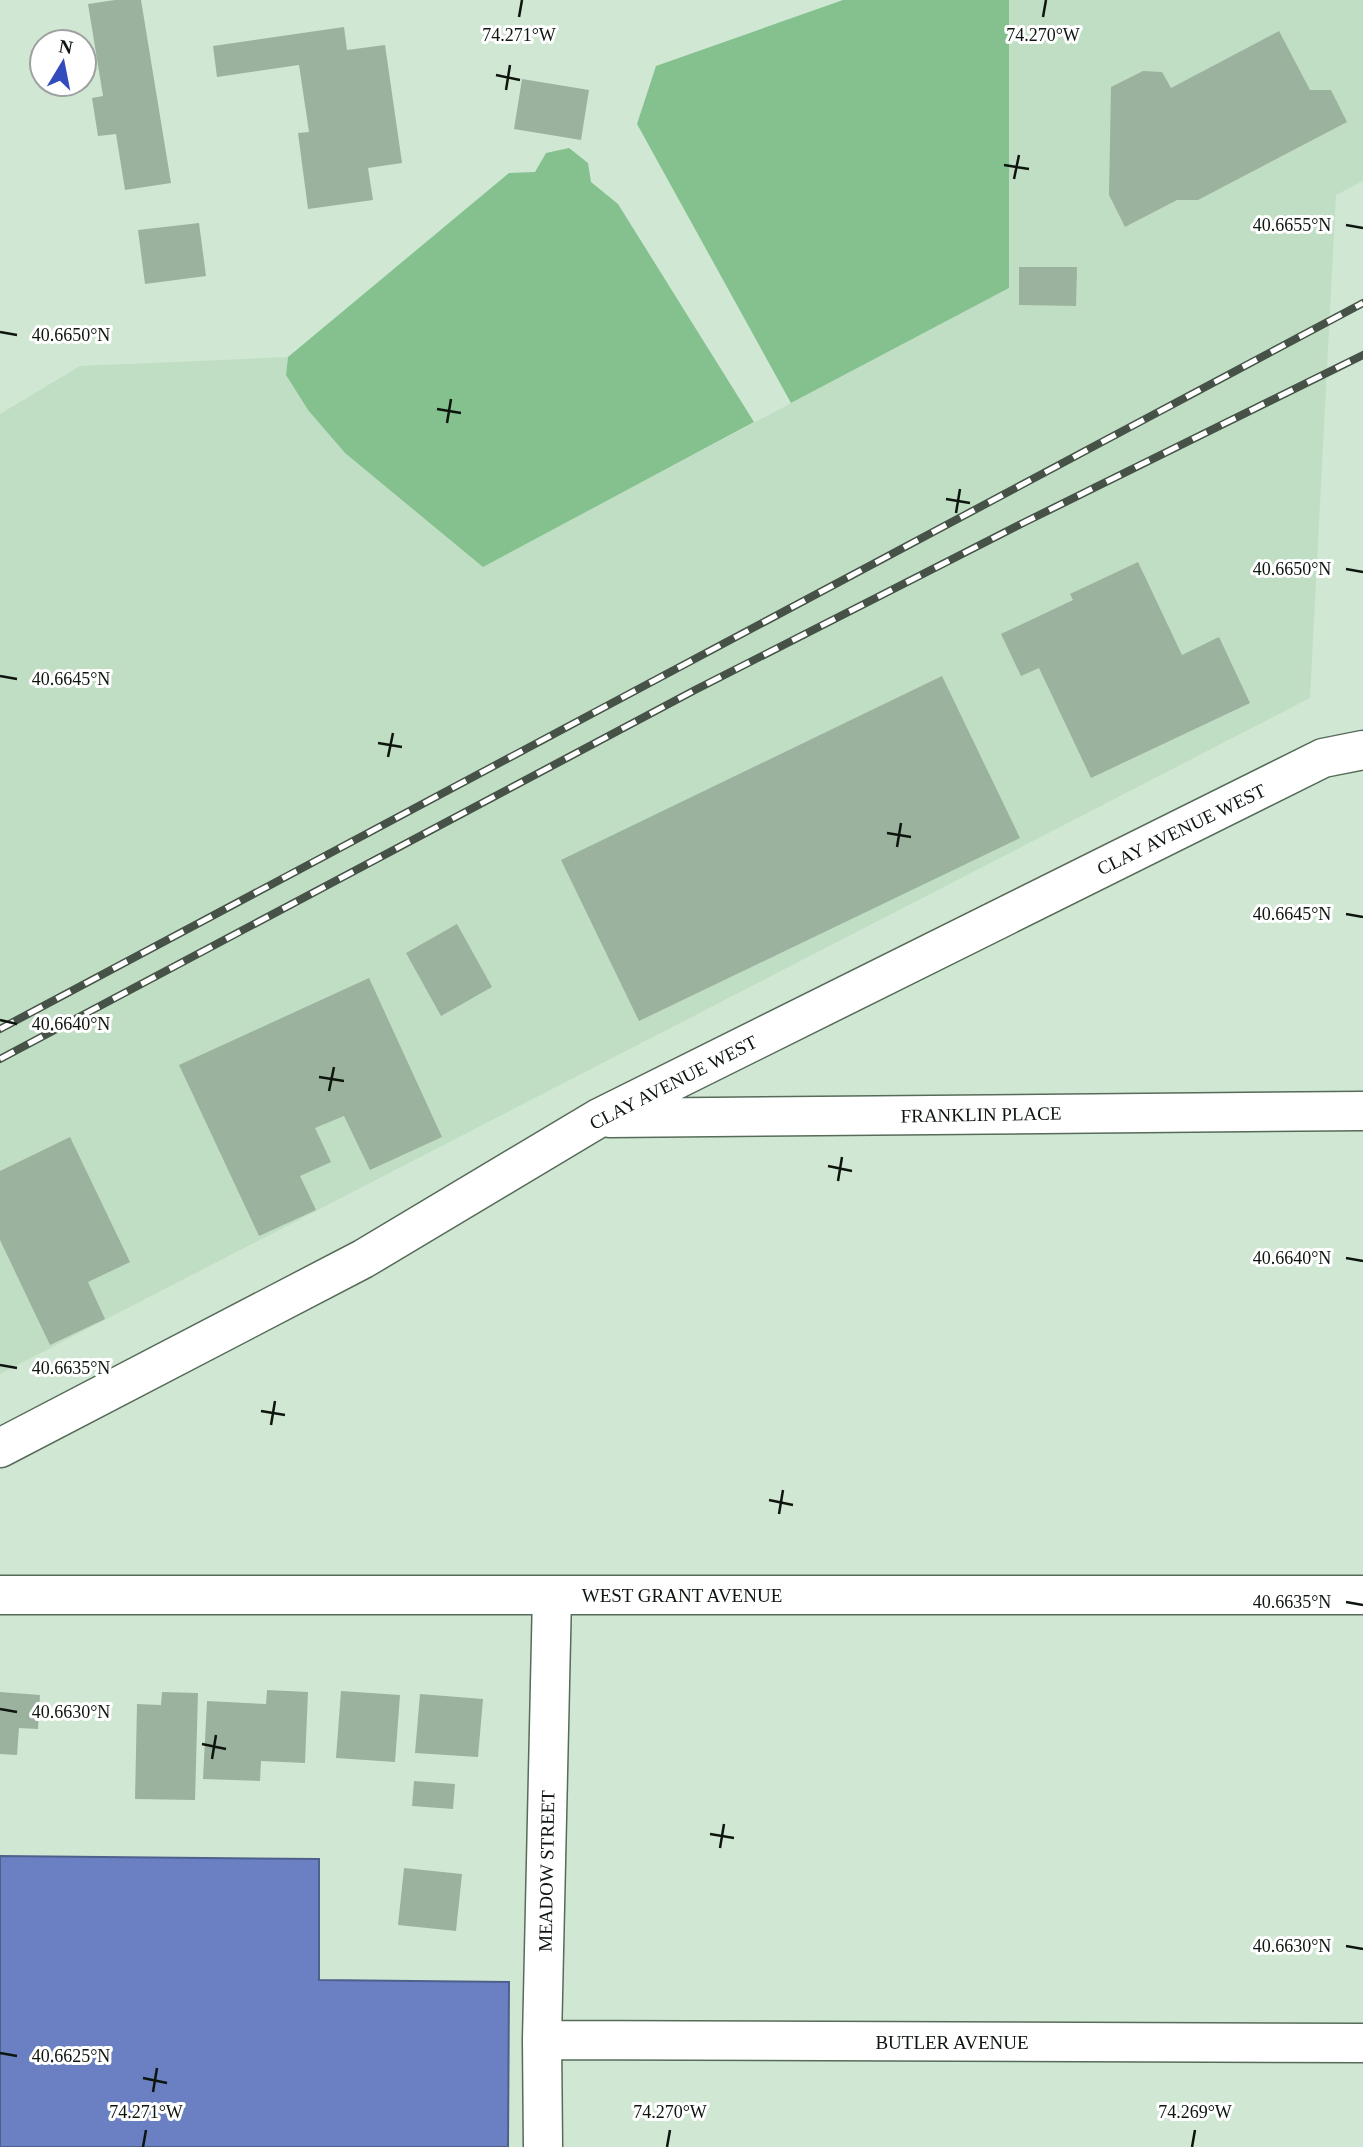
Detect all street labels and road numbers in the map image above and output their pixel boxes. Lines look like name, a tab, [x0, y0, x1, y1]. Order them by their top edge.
street label: CLAY AVENUE WEST	[1094, 779, 1269, 879]
street label: CLAY AVENUE WEST	[586, 1031, 761, 1134]
street label: FRANKLIN PLACE	[900, 1103, 1062, 1126]
street label: WEST GRANT AVENUE	[582, 1585, 782, 1606]
street label: MEADOW STREET	[535, 1790, 558, 1952]
street label: BUTLER AVENUE	[875, 2032, 1029, 2053]

